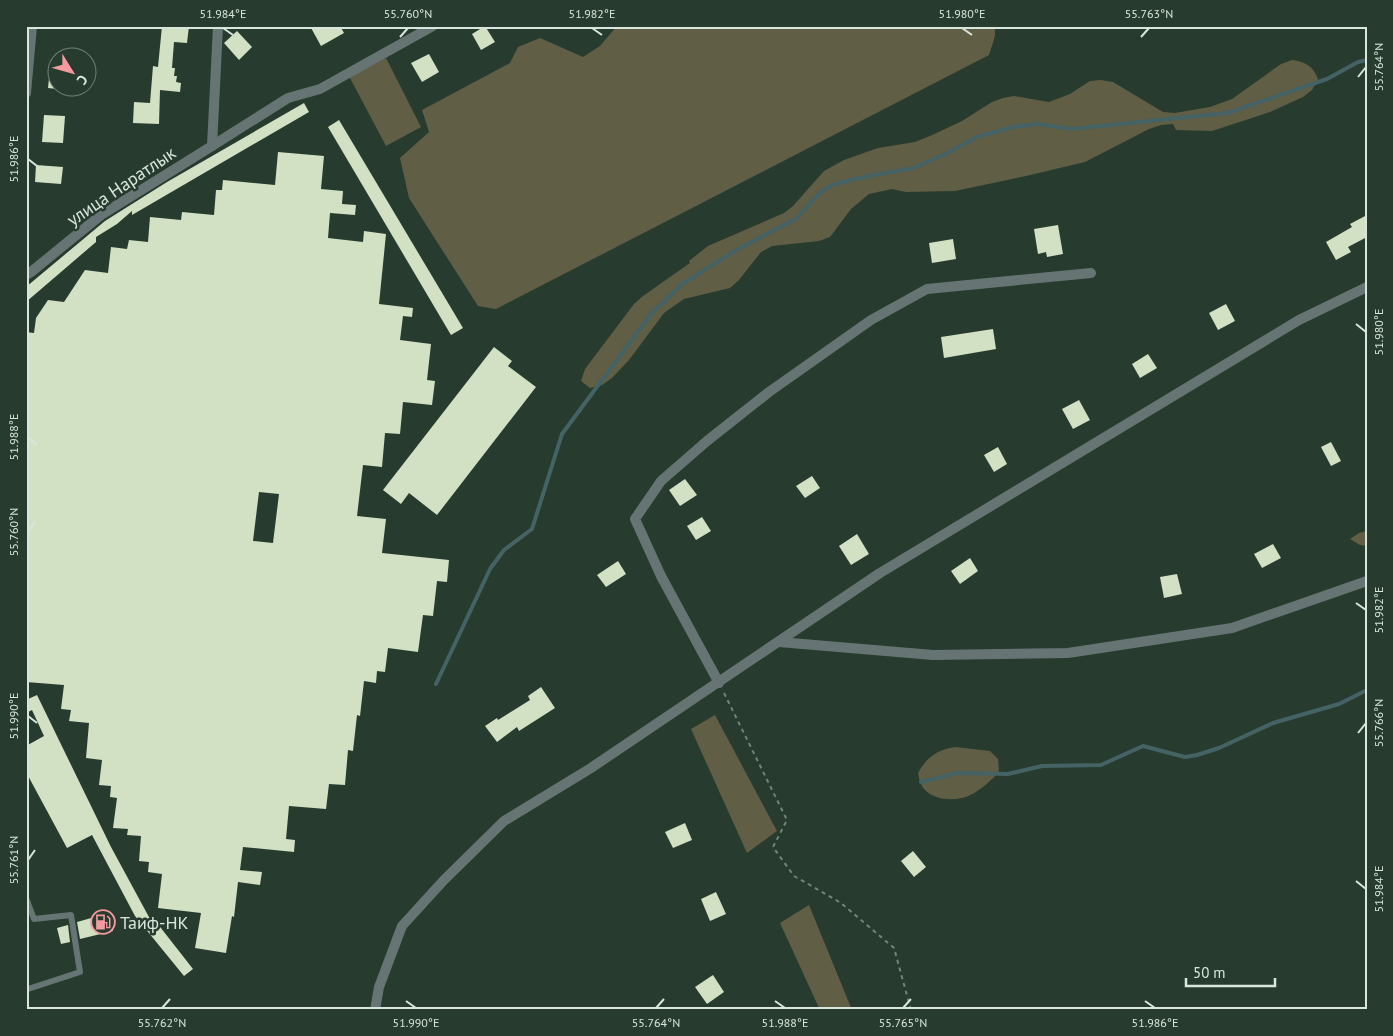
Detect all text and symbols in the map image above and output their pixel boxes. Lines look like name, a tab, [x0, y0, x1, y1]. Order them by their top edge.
text: 51.984°E	[200, 6, 246, 21]
text: 55.760°N	[384, 6, 432, 21]
text: 51.982°E	[569, 6, 615, 21]
text: 51.980°E	[939, 6, 985, 21]
text: 55.763°N	[1125, 6, 1173, 21]
text: 55.764°N	[1371, 43, 1386, 91]
north arrow	[48, 48, 98, 98]
text: С	[73, 71, 92, 89]
text: 51.986°E	[6, 136, 21, 182]
street label: улица Наратлык	[62, 141, 180, 231]
text: 51.980°E	[1371, 309, 1386, 355]
text: 51.988°E	[6, 414, 21, 460]
text: 55.760°N	[6, 508, 21, 556]
text: 51.982°E	[1371, 587, 1386, 633]
text: 51.990°E	[6, 693, 21, 739]
text: 55.766°N	[1371, 699, 1386, 747]
text: 55.761°N	[6, 836, 21, 884]
text: 51.984°E	[1371, 866, 1386, 912]
fuel station icon: Таиф-НК	[90, 909, 116, 935]
place label: Таиф-НК	[120, 911, 189, 934]
scale bar	[1186, 956, 1274, 988]
text: 50 m	[1193, 963, 1226, 982]
text: 55.762°N	[138, 1015, 186, 1030]
text: 51.990°E	[393, 1015, 439, 1030]
text: 55.764°N	[632, 1015, 680, 1030]
text: 51.988°E	[762, 1015, 808, 1030]
text: 55.765°N	[879, 1015, 927, 1030]
text: 51.986°E	[1132, 1015, 1178, 1030]

